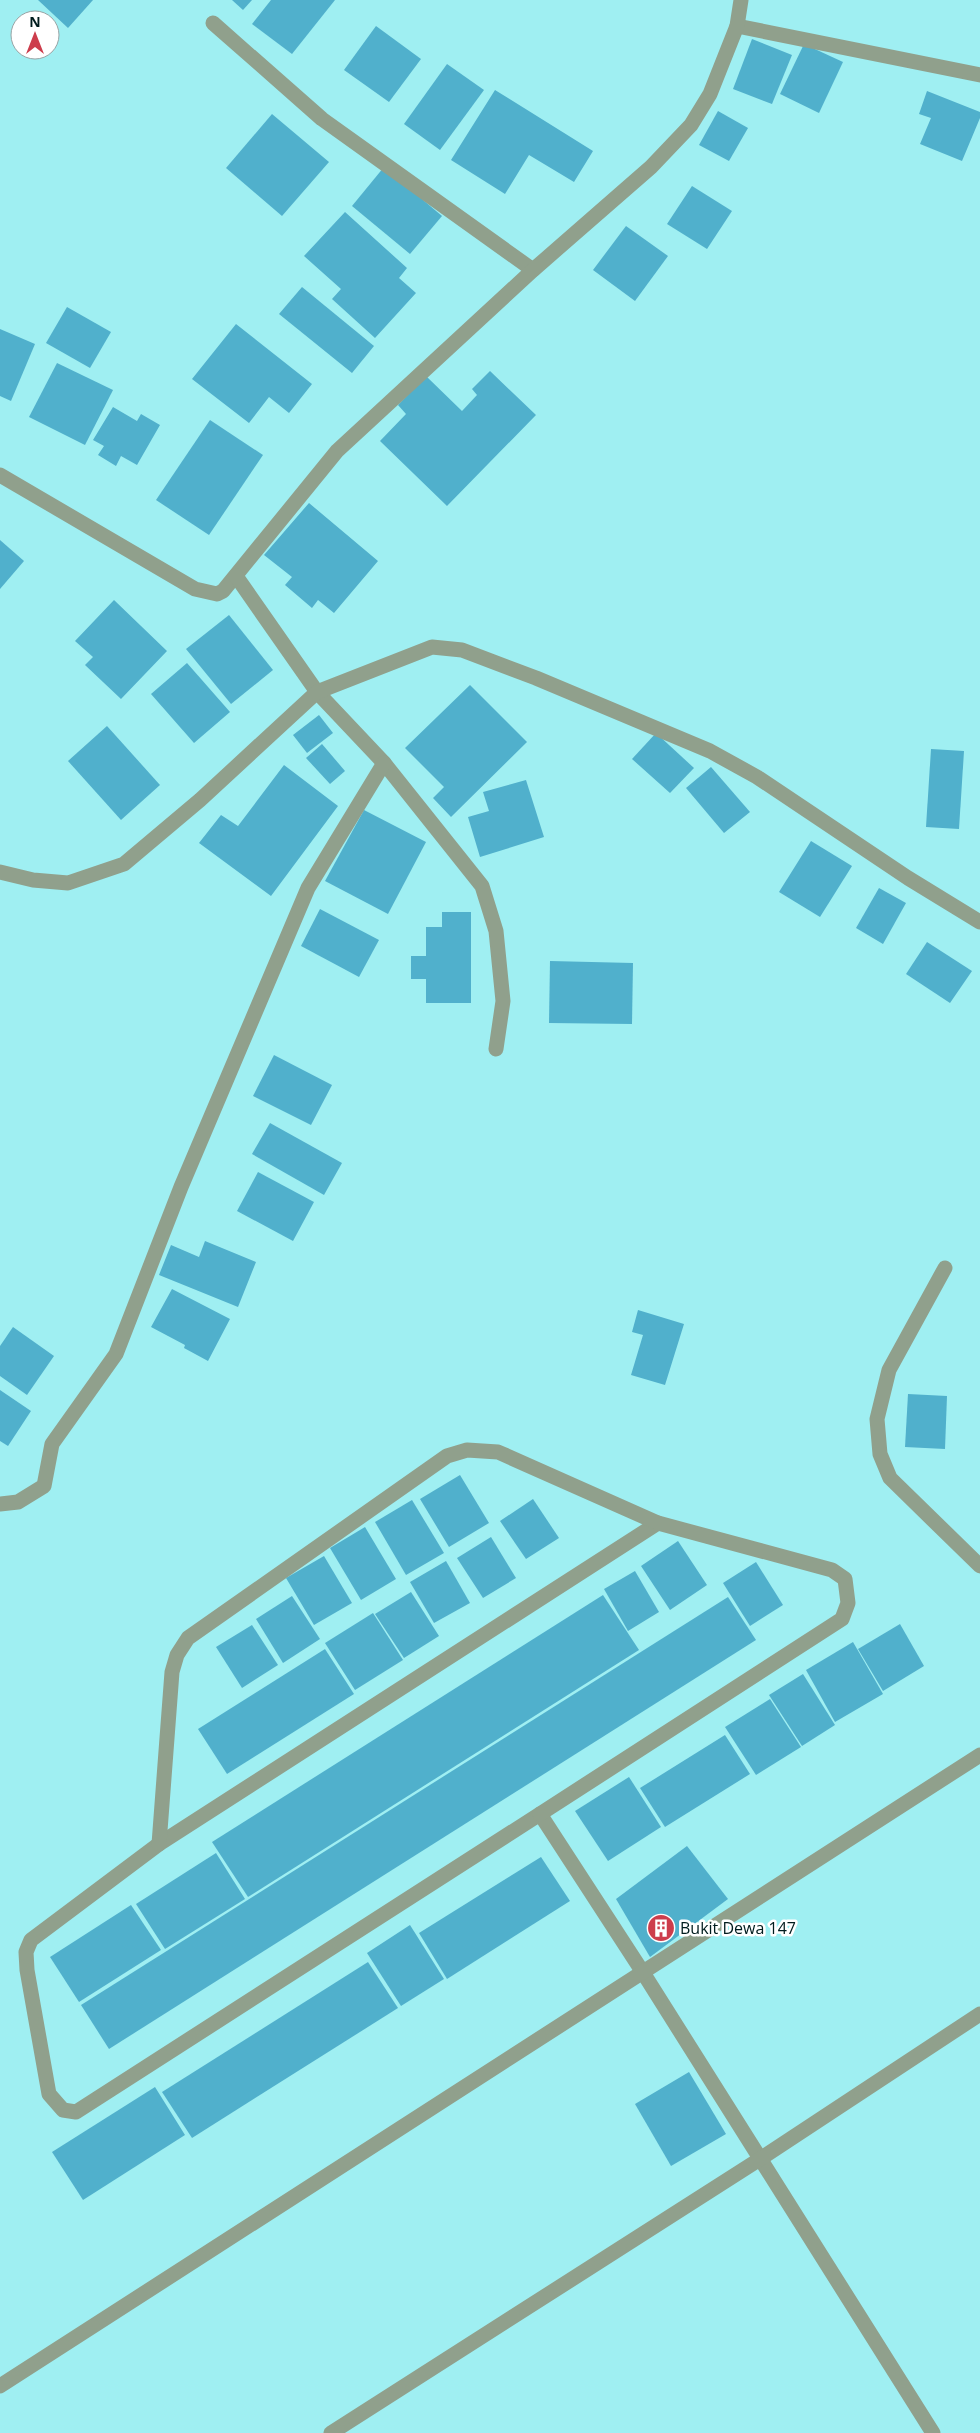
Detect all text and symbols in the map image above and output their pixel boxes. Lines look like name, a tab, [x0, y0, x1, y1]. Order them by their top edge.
north arrow	[10, 10, 60, 60]
text: N	[29, 12, 41, 31]
building icon: Bukit Dewa 147	[646, 1913, 676, 1943]
place label: Bukit Dewa 147	[680, 1917, 796, 1939]

